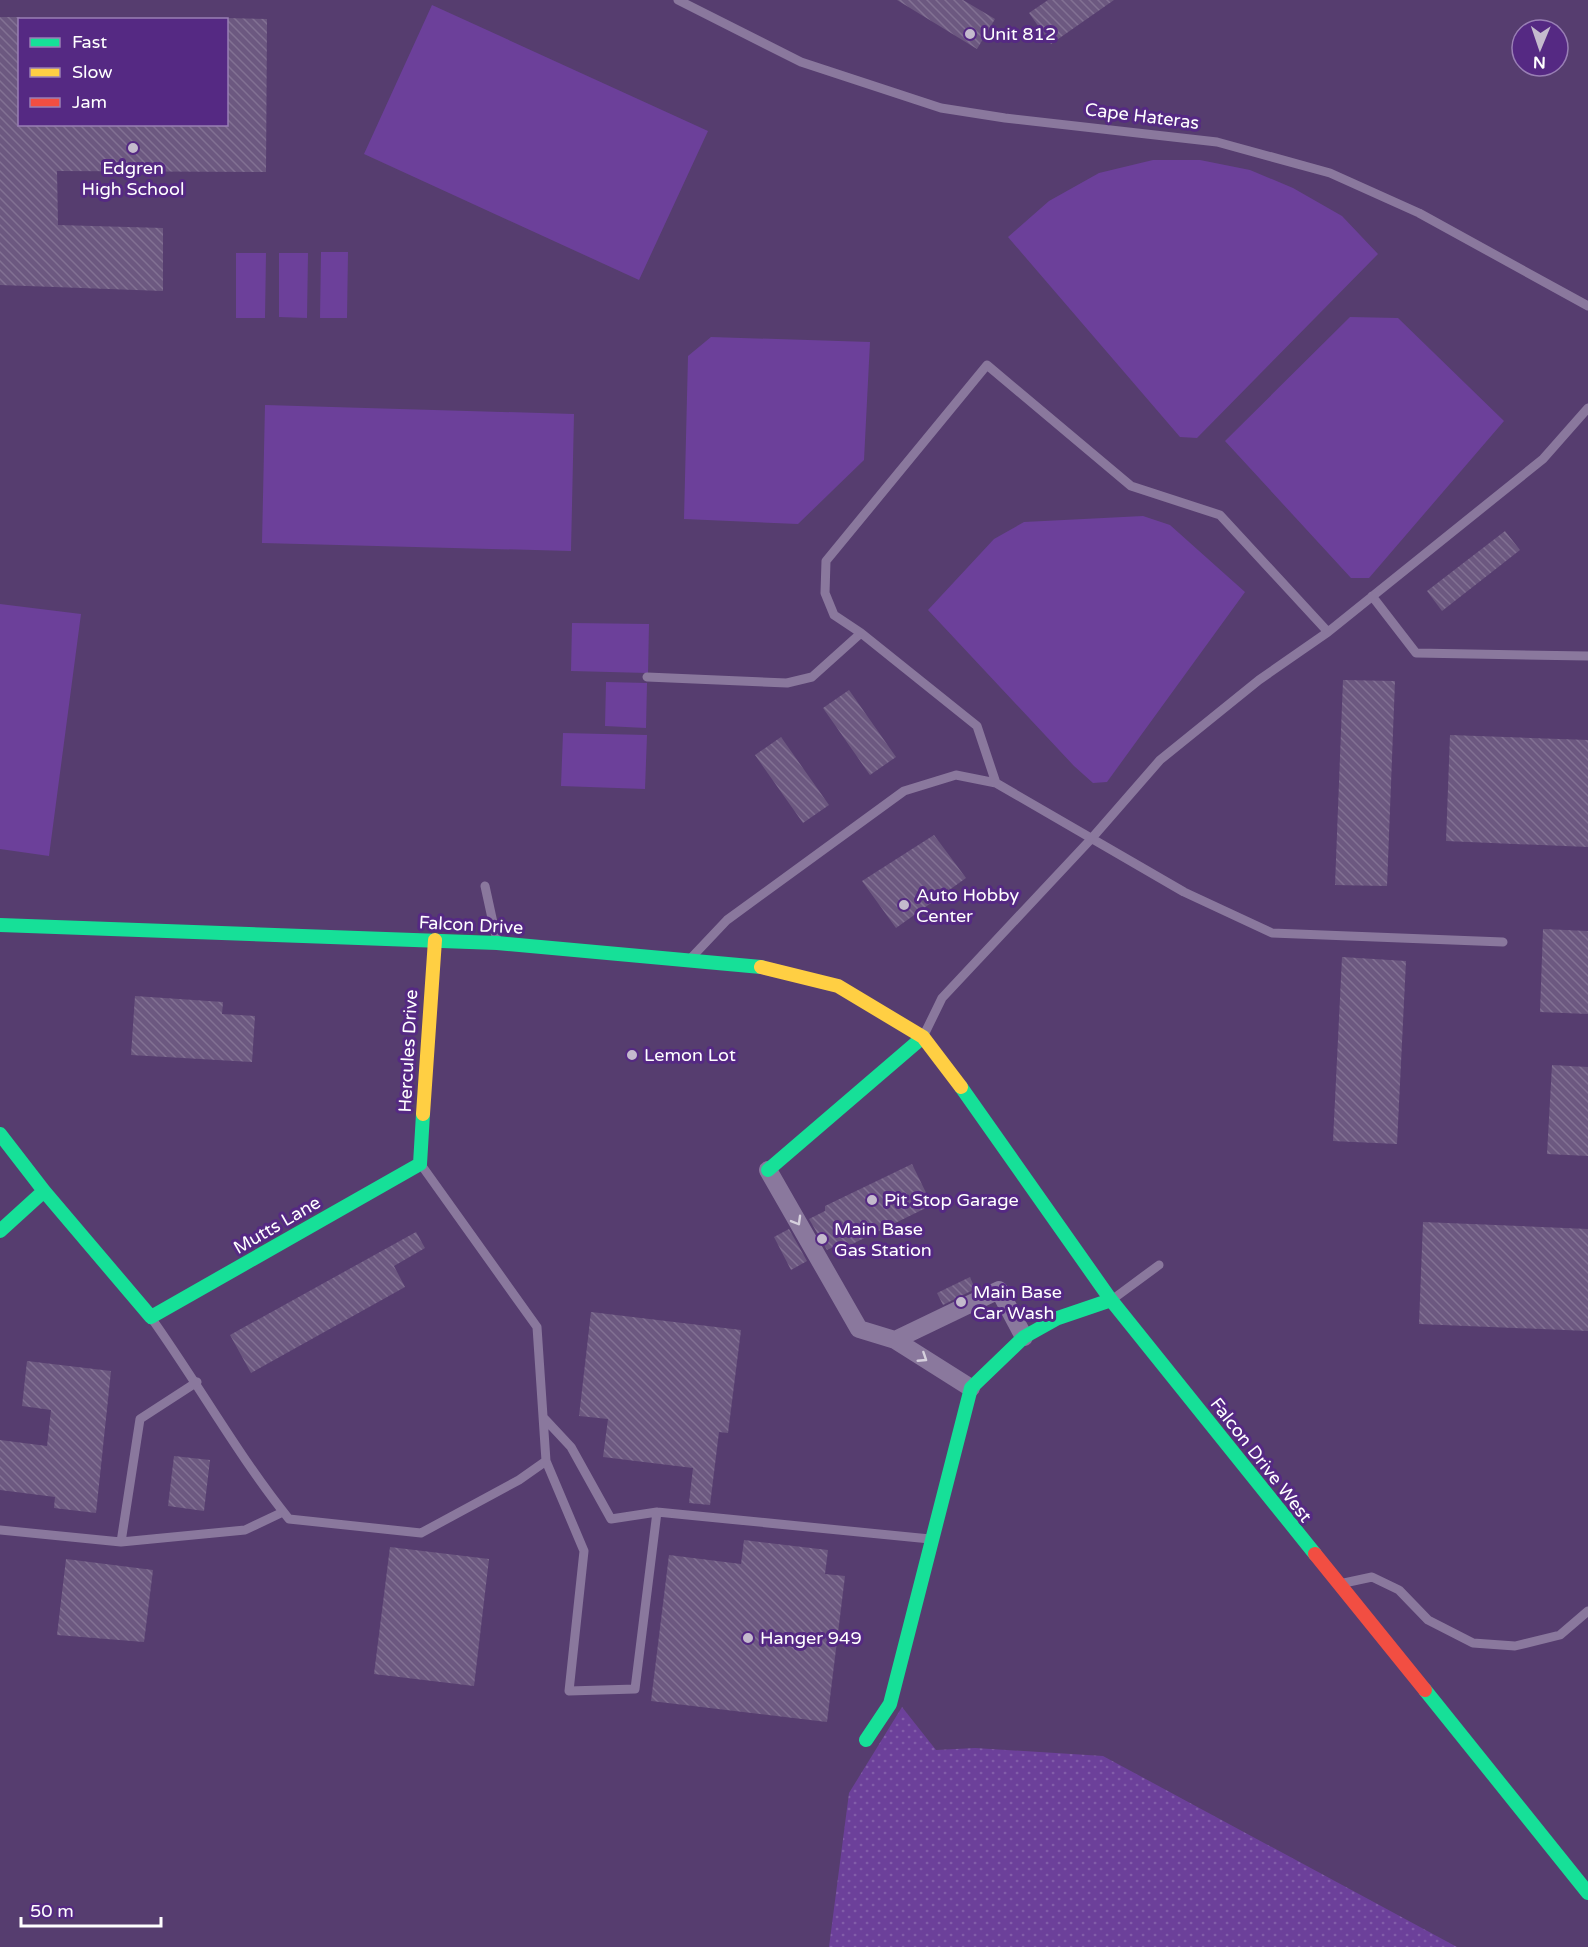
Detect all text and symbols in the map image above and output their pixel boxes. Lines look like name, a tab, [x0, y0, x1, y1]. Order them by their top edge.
legend	[18, 18, 228, 126]
north arrow	[1510, 18, 1570, 78]
place label: Unit 812	[982, 23, 1056, 45]
marker: Unit 812	[963, 27, 977, 41]
text: Fast	[72, 31, 107, 53]
text: N	[1533, 52, 1546, 72]
text: Slow	[72, 61, 113, 83]
text: Jam	[72, 91, 107, 113]
street label: Cape Hateras	[1084, 98, 1200, 134]
marker: Edgren High School	[126, 141, 140, 155]
place label: Edgren High School	[82, 157, 184, 200]
place label: Auto Hobby Center	[916, 884, 1019, 927]
marker: Auto Hobby Center	[897, 898, 911, 912]
street label: Falcon Drive	[418, 911, 524, 939]
street label: Hercules Drive	[394, 989, 422, 1113]
place label: Lemon Lot	[644, 1044, 736, 1066]
marker: Lemon Lot	[625, 1048, 639, 1062]
place label: Pit Stop Garage	[884, 1189, 1019, 1211]
street label: Mutts Lane	[230, 1191, 324, 1259]
marker: Pit Stop Garage	[865, 1193, 879, 1207]
one-way arrow	[790, 1215, 801, 1225]
place label: Main Base Gas Station	[834, 1218, 932, 1261]
marker: Main Base Gas Station	[815, 1232, 829, 1246]
place label: Main Base Car Wash	[973, 1281, 1062, 1324]
marker: Main Base Car Wash	[954, 1295, 968, 1309]
one-way arrow	[917, 1350, 927, 1362]
street label: Falcon Drive West	[1205, 1393, 1317, 1527]
place label: Hanger 949	[760, 1627, 862, 1649]
marker: Hanger 949	[741, 1631, 755, 1645]
scale bar	[21, 1890, 160, 1928]
text: 50 m	[30, 1900, 74, 1922]

